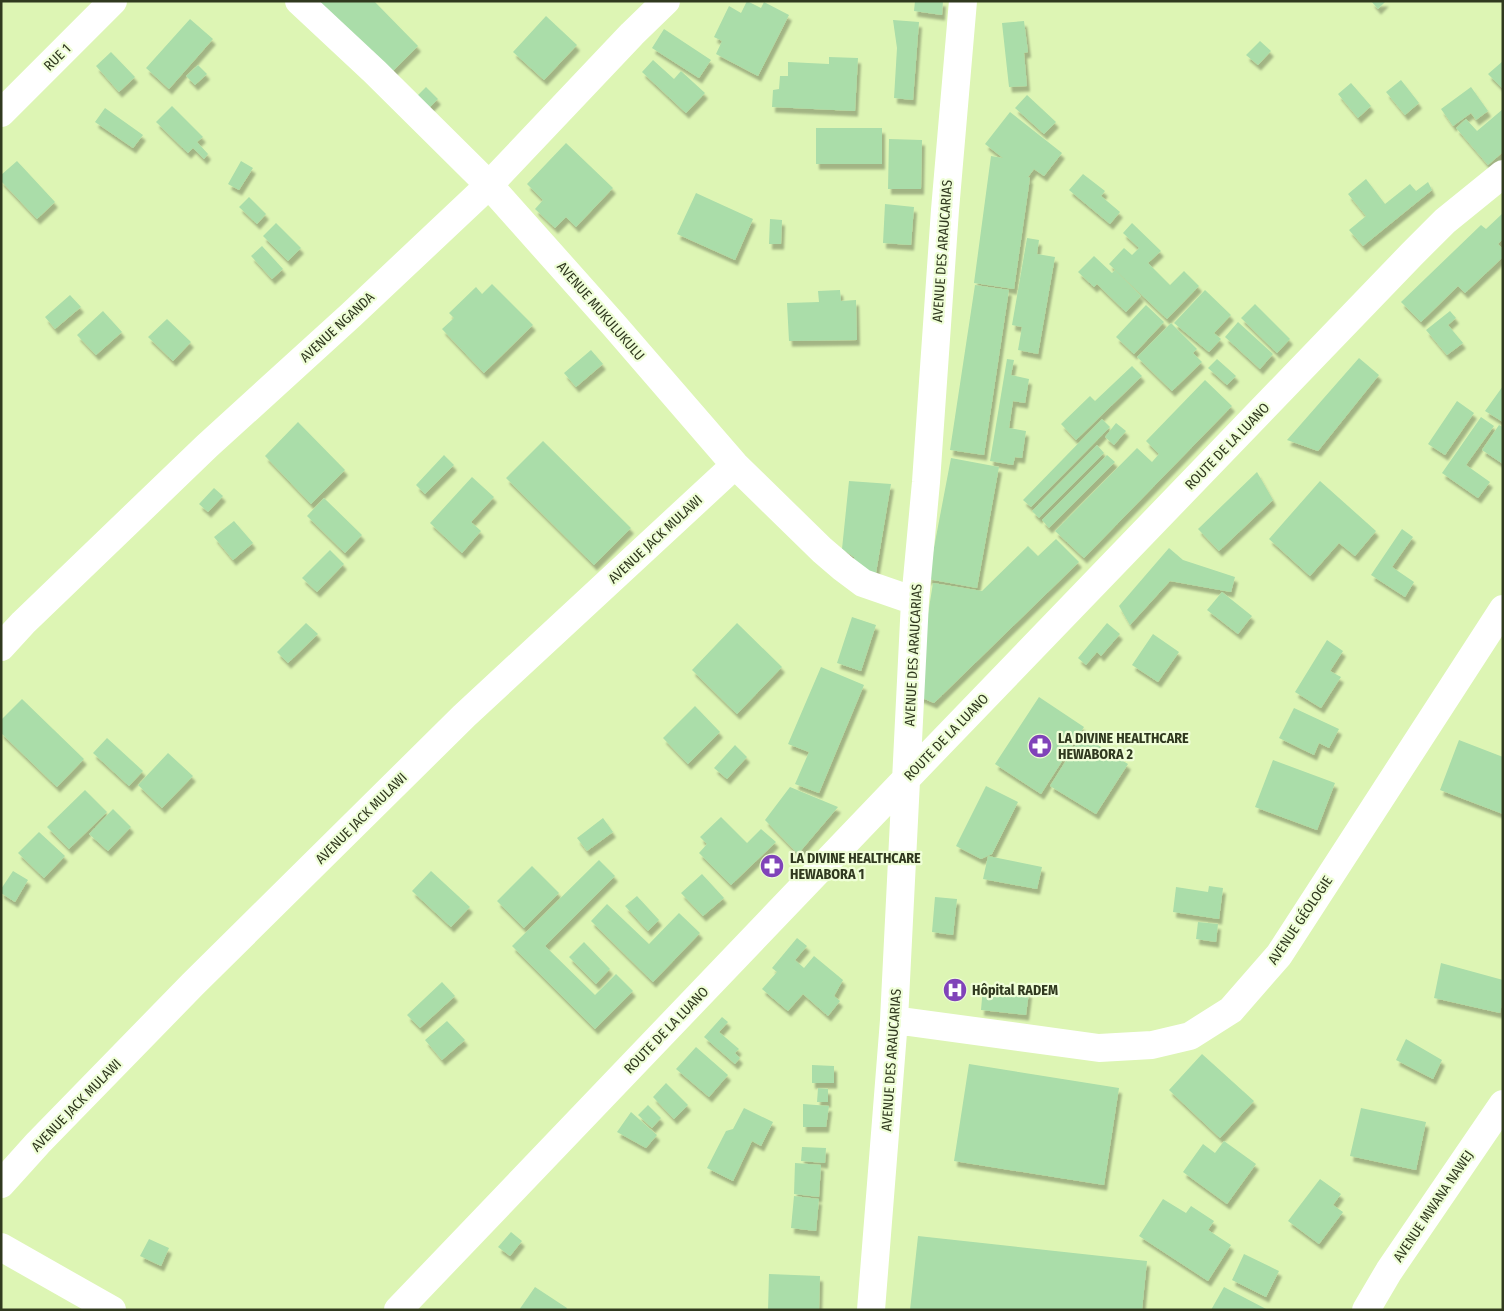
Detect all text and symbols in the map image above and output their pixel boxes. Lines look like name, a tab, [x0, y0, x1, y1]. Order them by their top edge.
street label: RUE 1	[40, 40, 74, 74]
street label: AVENUE DES ARAUCARIAS	[929, 179, 956, 323]
street label: AVENUE MUKULUKULU	[553, 259, 648, 364]
street label: AVENUE NGANDA	[297, 288, 378, 366]
street label: ROUTE DE LA LUANO	[1182, 399, 1273, 493]
street label: AVENUE JACK MULAWI	[605, 491, 706, 587]
street label: AVENUE DES ARAUCARIAS	[901, 583, 926, 727]
street label: ROUTE DE LA LUANO	[901, 690, 992, 784]
place label: LA DIVINE HEALTHCARE HEWABORA 2	[1058, 730, 1189, 763]
pharmacy icon: LA DIVINE HEALTHCARE HEWABORA 2	[1027, 733, 1053, 759]
street label: AVENUE JACK MULAWI	[312, 769, 411, 868]
place label: LA DIVINE HEALTHCARE HEWABORA 1	[790, 850, 921, 883]
pharmacy icon: LA DIVINE HEALTHCARE HEWABORA 1	[759, 853, 785, 879]
street label: AVENUE GÉOLOGIE	[1264, 872, 1337, 968]
hospital icon: Hôpital RADEM	[942, 977, 968, 1003]
place label: Hôpital RADEM	[972, 982, 1058, 999]
street label: ROUTE DE LA LUANO	[621, 983, 712, 1077]
street label: AVENUE DES ARAUCARIAS	[878, 988, 905, 1132]
street label: AVENUE JACK MULAWI	[28, 1055, 125, 1155]
street label: AVENUE MWANA NAWEJ	[1390, 1147, 1477, 1265]

